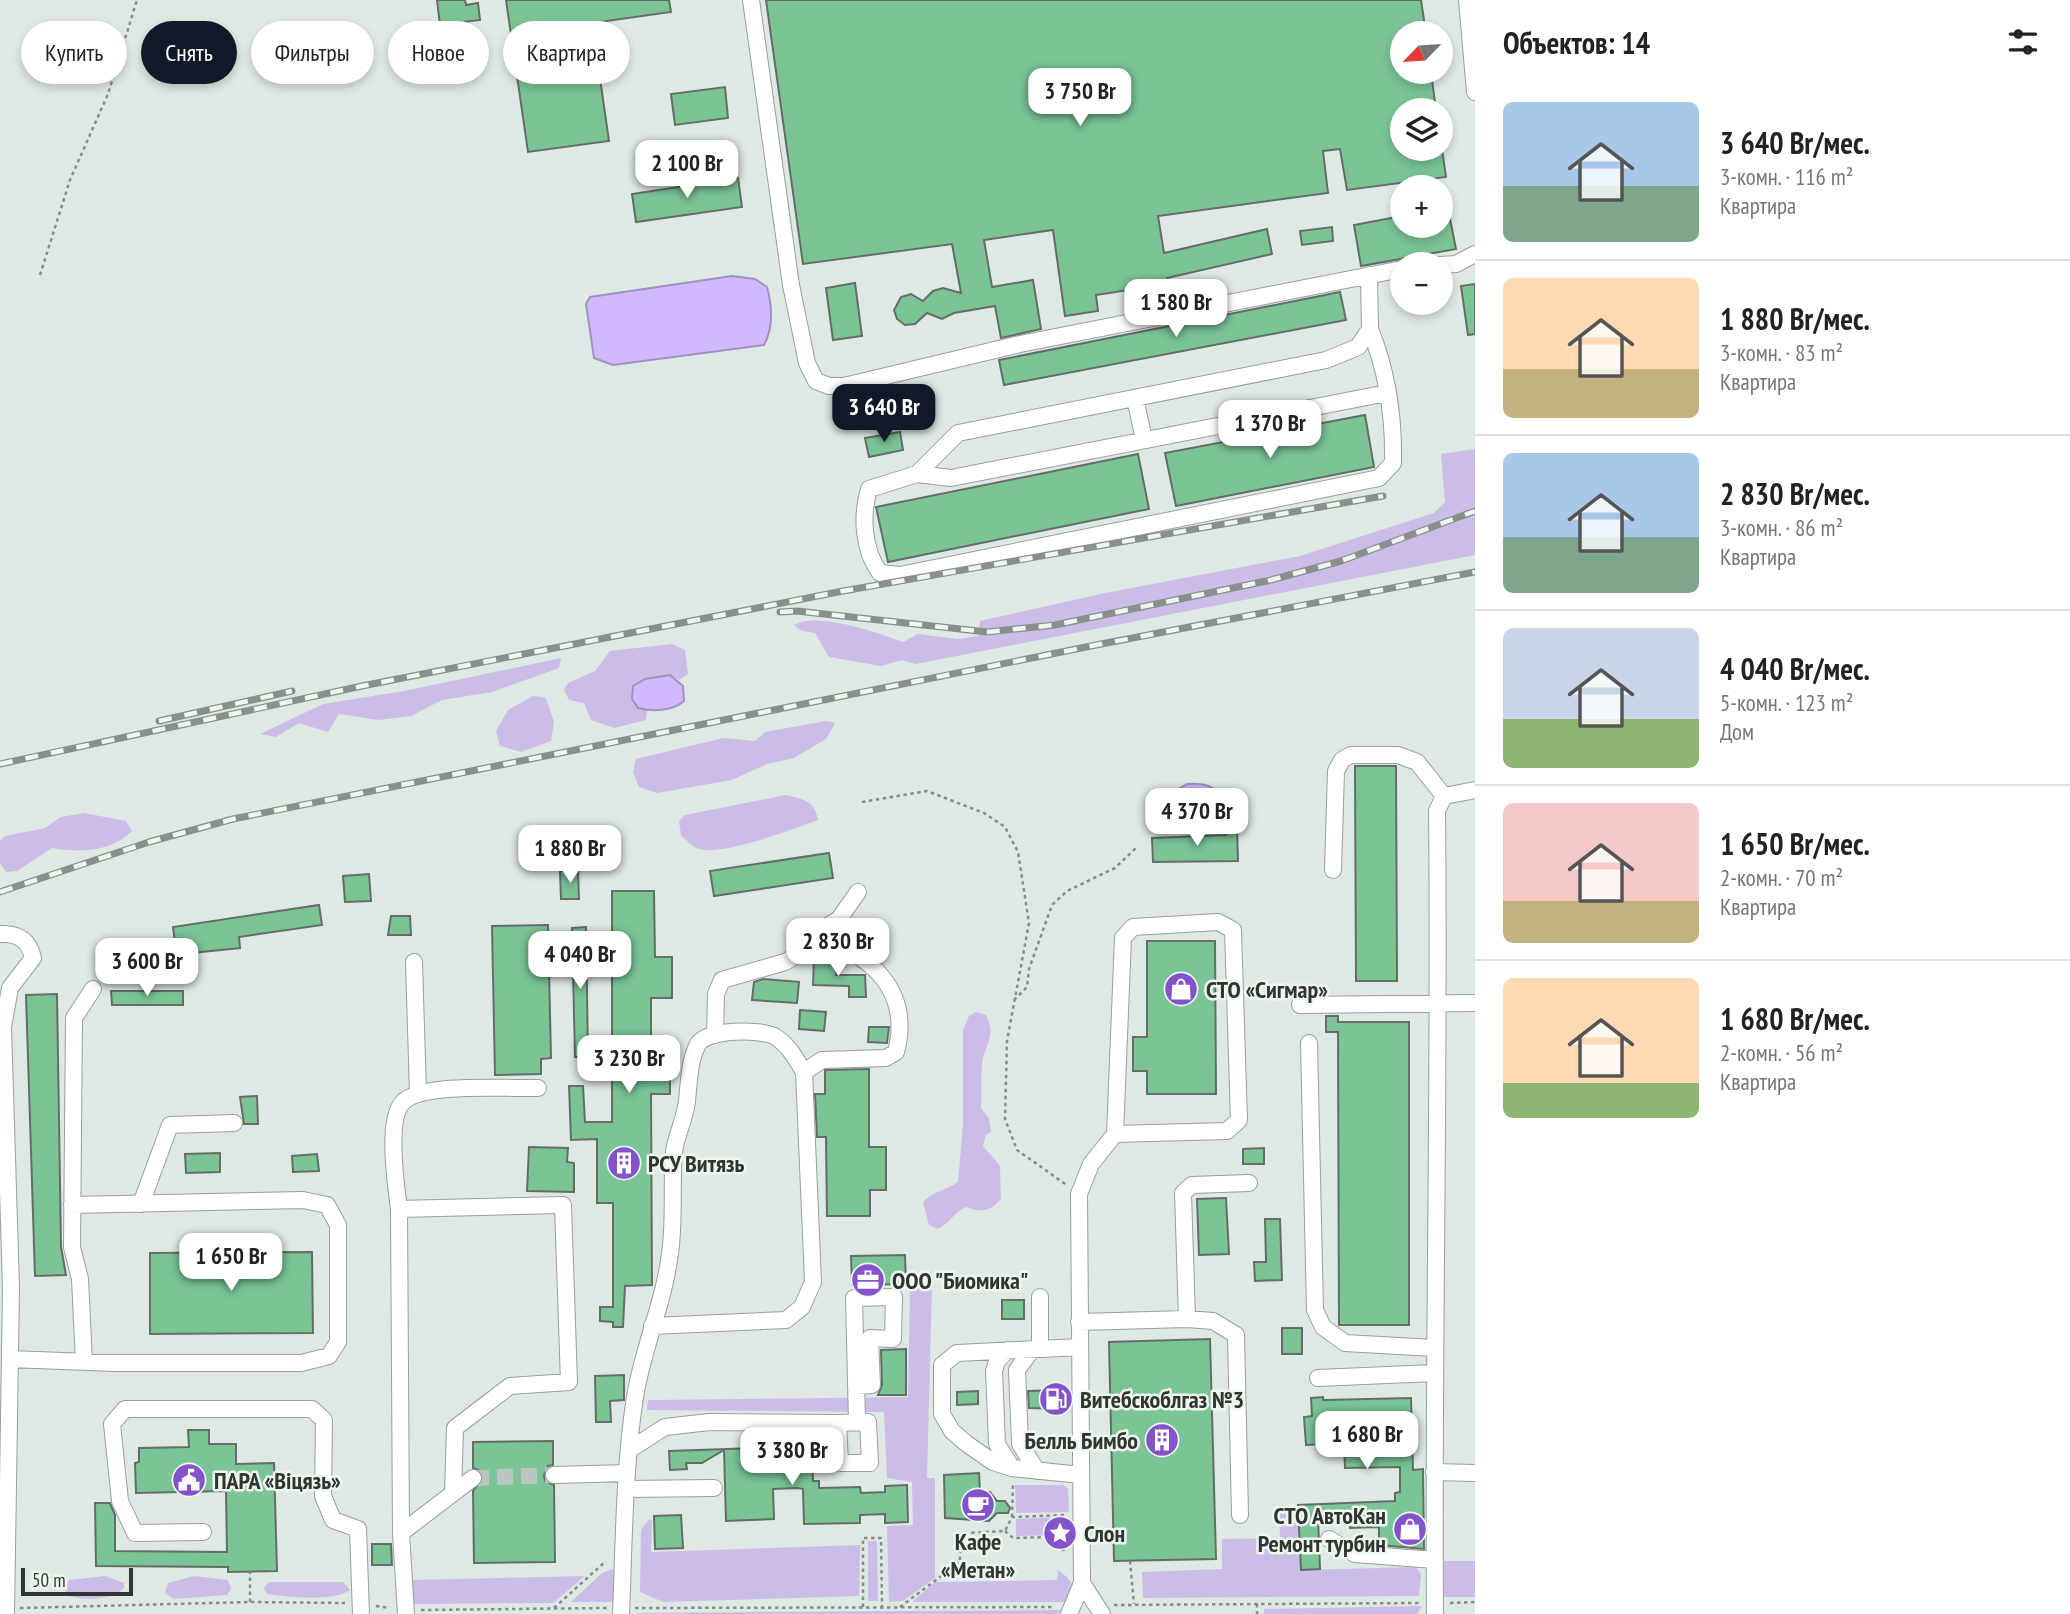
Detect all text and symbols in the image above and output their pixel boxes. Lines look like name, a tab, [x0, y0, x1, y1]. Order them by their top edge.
chip: Купить	[21, 21, 127, 84]
chip: Снять	[141, 21, 237, 84]
chip: Фильтры	[251, 21, 374, 84]
chip: Новое	[388, 21, 489, 84]
chip: Квартира	[503, 21, 630, 84]
north arrow	[1390, 21, 1452, 84]
map controls	[1390, 21, 1453, 315]
text: Объектов: 14	[1503, 23, 1650, 62]
icon: filters	[2004, 23, 2042, 61]
pin: 3 750 Br	[1008, 68, 1152, 128]
text: 3 750 Br	[1044, 76, 1116, 105]
button: layers	[1390, 98, 1453, 161]
text: 3 640 Br/мес.	[1720, 123, 1870, 162]
icon: home	[1559, 130, 1643, 214]
pin: 2 100 Br	[615, 140, 759, 200]
text: 2 100 Br	[651, 148, 723, 177]
text: 3-комн. · 116 m²	[1720, 162, 1853, 191]
button: +	[1390, 175, 1453, 238]
text: Квартира	[1720, 191, 1796, 220]
button: −	[1390, 252, 1453, 315]
pin: 1 580 Br	[1104, 280, 1248, 339]
text: 1 580 Br	[1140, 287, 1212, 316]
text: 1 880 Br/мес.	[1720, 299, 1870, 338]
icon: home	[1559, 306, 1643, 390]
text: 3-комн. · 83 m²	[1720, 338, 1843, 367]
text: Квартира	[1720, 367, 1796, 396]
pin: 3 640 Br	[812, 384, 956, 444]
text: 3 640 Br	[848, 392, 920, 421]
pin: 1 370 Br	[1198, 400, 1342, 460]
text: 1 370 Br	[1234, 408, 1306, 437]
text: 2 830 Br/мес.	[1720, 474, 1870, 513]
icon: home	[1559, 481, 1643, 565]
text: 3-комн. · 86 m²	[1720, 513, 1843, 542]
text: Квартира	[1720, 542, 1796, 571]
text: 4 040 Br/мес.	[1720, 649, 1870, 688]
icon: home	[1559, 656, 1643, 740]
text: 5-комн. · 123 m²	[1720, 688, 1853, 717]
text: Дом	[1720, 717, 1754, 746]
pin: 4 370 Br	[1125, 788, 1269, 848]
text: 4 370 Br	[1161, 796, 1233, 825]
text: 1 650 Br/мес.	[1720, 824, 1870, 863]
pin: 1 880 Br	[498, 826, 642, 885]
icon: home	[1559, 831, 1643, 915]
text: 1 880 Br	[534, 833, 606, 862]
text: 2-комн. · 70 m²	[1720, 863, 1843, 892]
text: Квартира	[1720, 892, 1796, 921]
pin: 2 830 Br	[766, 918, 910, 978]
text: 2 830 Br	[802, 926, 874, 955]
pin: 4 040 Br	[508, 932, 652, 991]
pin: 3 600 Br	[75, 939, 219, 998]
text: 4 040 Br	[544, 939, 616, 968]
text: 3 600 Br	[111, 946, 183, 975]
shop icon: СТО «Сигмар»	[1162, 970, 1200, 1008]
place label: СТО «Сигмар»	[1206, 974, 1328, 1005]
text: 1 680 Br/мес.	[1720, 999, 1870, 1038]
icon: home	[1559, 1006, 1643, 1090]
pin: 3 230 Br	[557, 1036, 701, 1095]
text: 2-комн. · 56 m²	[1720, 1038, 1843, 1067]
text: 3 230 Br	[593, 1043, 665, 1072]
text: Квартира	[1720, 1067, 1796, 1096]
building icon: РСУ Витязь	[605, 1144, 643, 1182]
place label: РСУ Витязь	[648, 1148, 745, 1179]
pin: 1 650 Br	[159, 1234, 303, 1293]
text: 1 650 Br	[195, 1241, 267, 1270]
office icon: ООО "Биомика"	[849, 1261, 887, 1299]
place label: ООО "Биомика"	[892, 1265, 1028, 1296]
fuel station icon: Витебскоблгаз №3	[1037, 1380, 1075, 1418]
place label: Витебскоблгаз №3	[1080, 1384, 1244, 1415]
pin: 1 680 Br	[1295, 1412, 1439, 1471]
text: 1 680 Br	[1331, 1419, 1403, 1448]
building icon: Белль Бимбо	[1143, 1421, 1181, 1459]
place label: Белль Бимбо	[1025, 1425, 1138, 1456]
pin: 3 380 Br	[720, 1428, 864, 1487]
text: 3 380 Br	[756, 1435, 828, 1464]
public building icon: ПАРА «Віцязь»	[170, 1461, 208, 1499]
place label: ПАРА «Віцязь»	[214, 1465, 341, 1496]
cafe icon: Кафе «Метан»	[959, 1486, 997, 1524]
place label: СТО АвтоКан Ремонт турбин	[1258, 1500, 1386, 1559]
shop icon: СТО АвтоКан Ремонт турбин	[1391, 1510, 1429, 1548]
place icon: Слон	[1041, 1514, 1079, 1552]
place label: Слон	[1084, 1518, 1125, 1549]
place label: Кафе «Метан»	[941, 1526, 1016, 1585]
scale bar	[21, 1565, 133, 1597]
text: 50 m	[32, 1568, 66, 1592]

